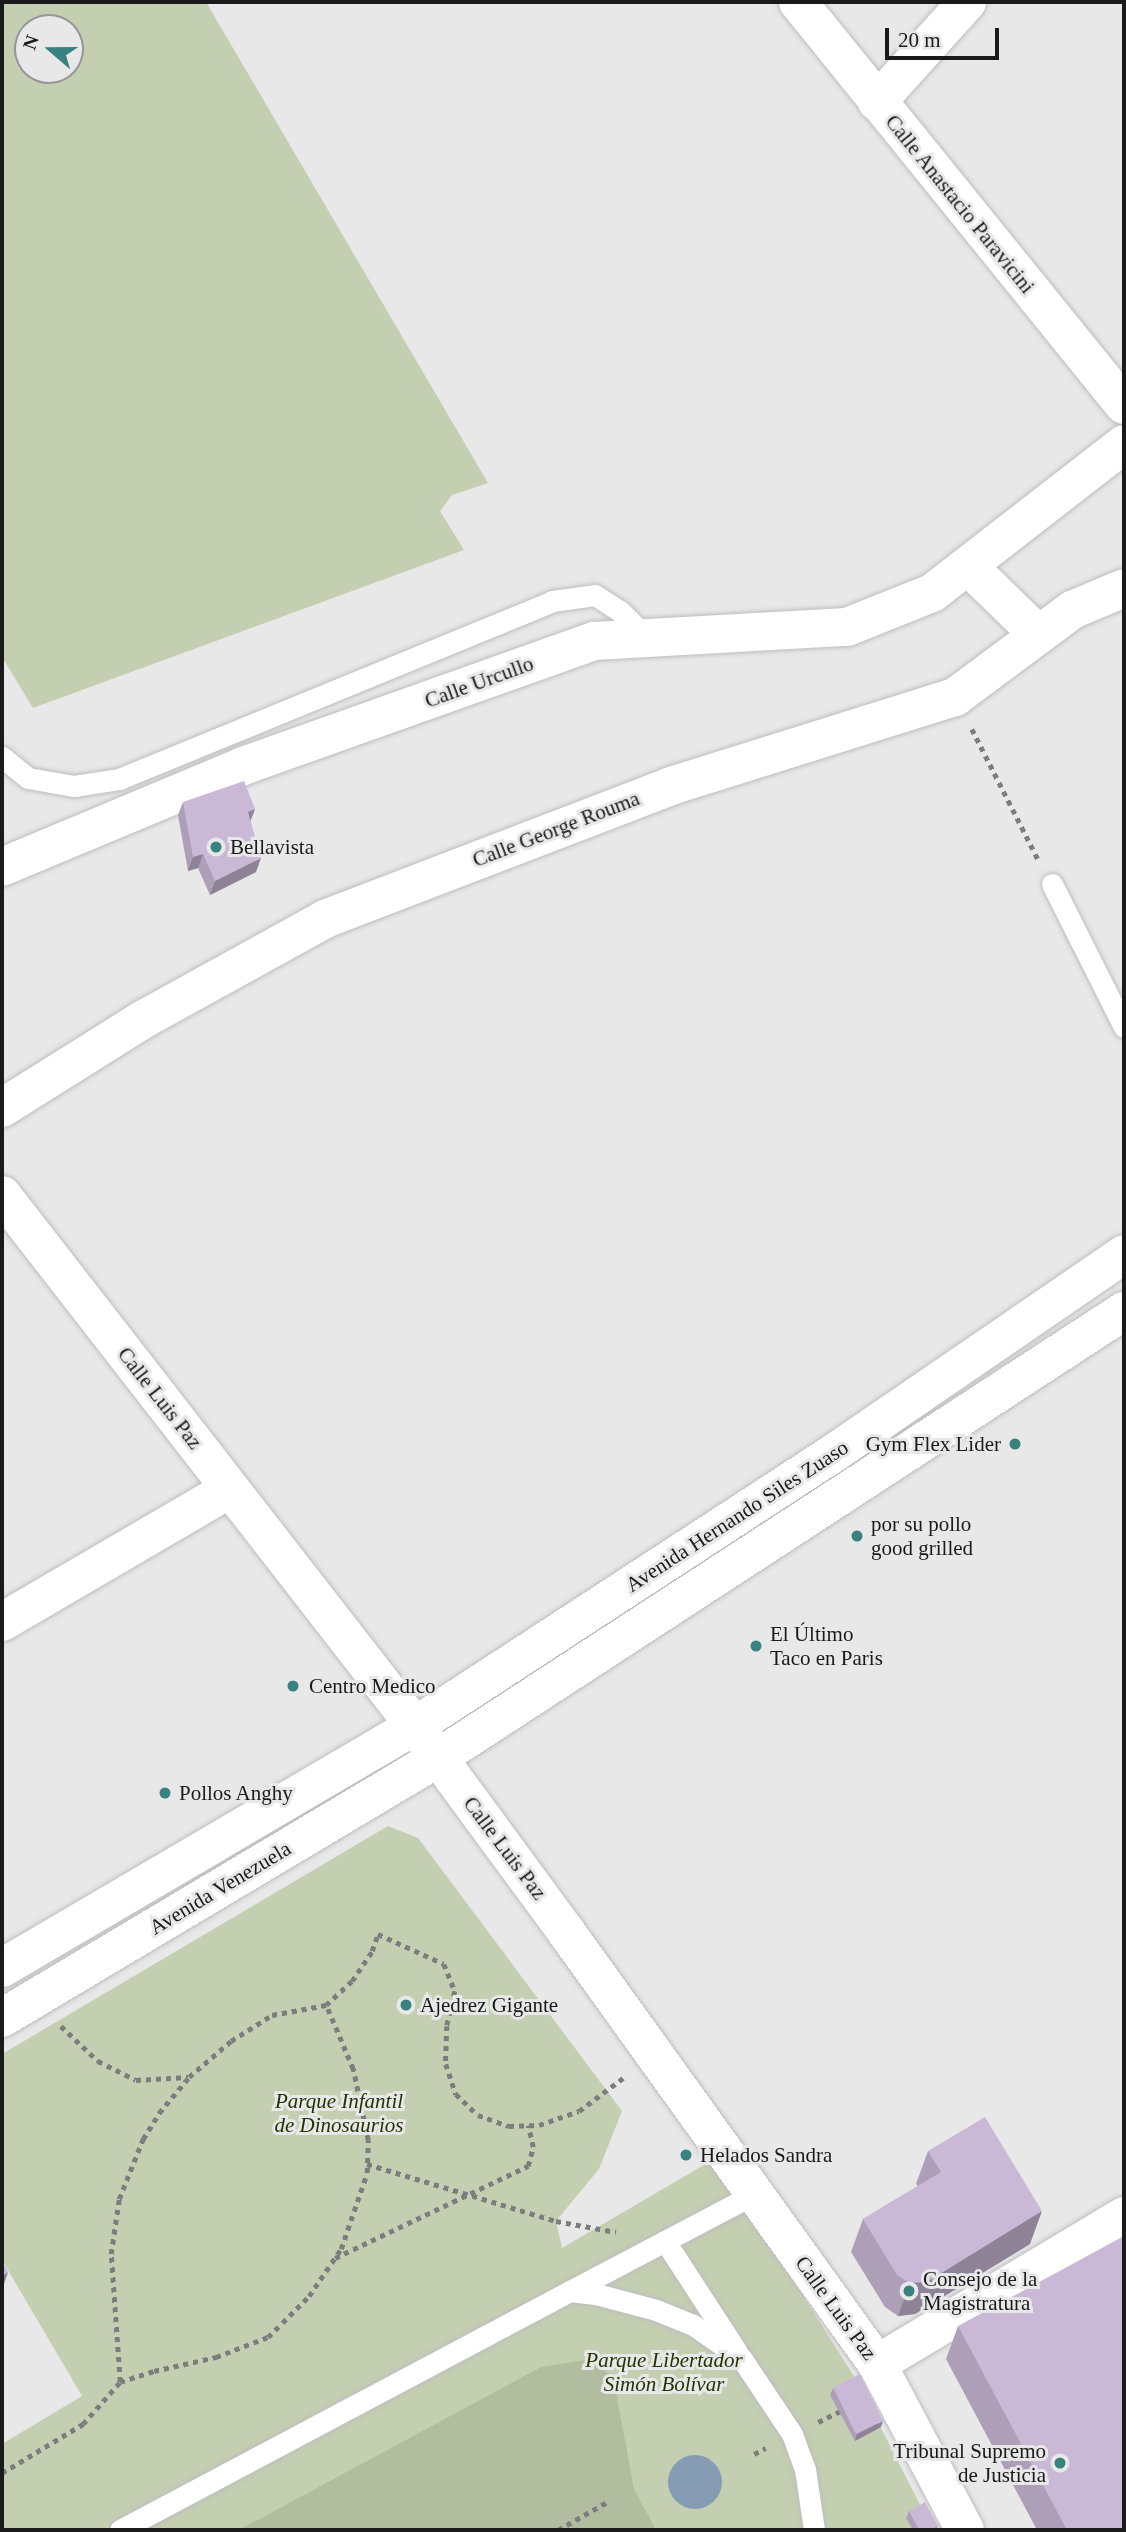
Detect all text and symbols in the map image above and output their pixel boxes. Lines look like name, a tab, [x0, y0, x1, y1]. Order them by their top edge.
north arrow	[14, 14, 84, 84]
scale bar	[888, 14, 1002, 58]
text: 20 m	[898, 28, 941, 52]
text: N	[18, 32, 43, 52]
street label: Calle Anastacio Paravicini	[880, 109, 1040, 299]
street label: Calle Urcullo	[421, 651, 537, 713]
street label: Calle George Rouma	[469, 786, 643, 872]
place label: Bellavista	[230, 834, 314, 860]
marker: Bellavista	[208, 839, 224, 855]
street label: Calle Luis Paz	[112, 1342, 208, 1454]
place label: Gym Flex Lider	[866, 1431, 1001, 1457]
street label: Avenida Hernando Siles Zuaso	[621, 1435, 853, 1597]
marker: Gym Flex Lider	[1007, 1436, 1023, 1452]
place label: por su pollo good grilled	[871, 1511, 973, 1561]
marker: por su pollo good grilled	[849, 1528, 865, 1544]
place label: El Último Taco en Paris	[770, 1621, 883, 1671]
marker: El Último Taco en Paris	[748, 1638, 764, 1654]
place label: Centro Medico	[309, 1673, 436, 1699]
marker: Centro Medico	[283, 1676, 303, 1696]
place label: Pollos Anghy	[179, 1780, 294, 1806]
marker: Pollos Anghy	[157, 1785, 173, 1801]
street label: Calle Luis Paz	[458, 1792, 552, 1904]
street label: Avenida Venezuela	[144, 1836, 296, 1940]
place label: Ajedrez Gigante	[420, 1992, 558, 2018]
marker: Ajedrez Gigante	[398, 1997, 414, 2013]
park label: Parque Infantil de Dinosaurios	[275, 2088, 403, 2138]
place label: Helados Sandra	[700, 2142, 832, 2168]
marker: Helados Sandra	[678, 2147, 694, 2163]
street label: Calle Luis Paz	[790, 2251, 882, 2365]
place label: Consejo de la Magistratura	[923, 2266, 1037, 2316]
marker: Consejo de la Magistratura	[901, 2283, 917, 2299]
park label: Parque Libertador Simón Bolívar	[585, 2347, 743, 2397]
place label: Tribunal Supremo de Justicia	[893, 2438, 1046, 2488]
marker: Tribunal Supremo de Justicia	[1052, 2455, 1068, 2471]

